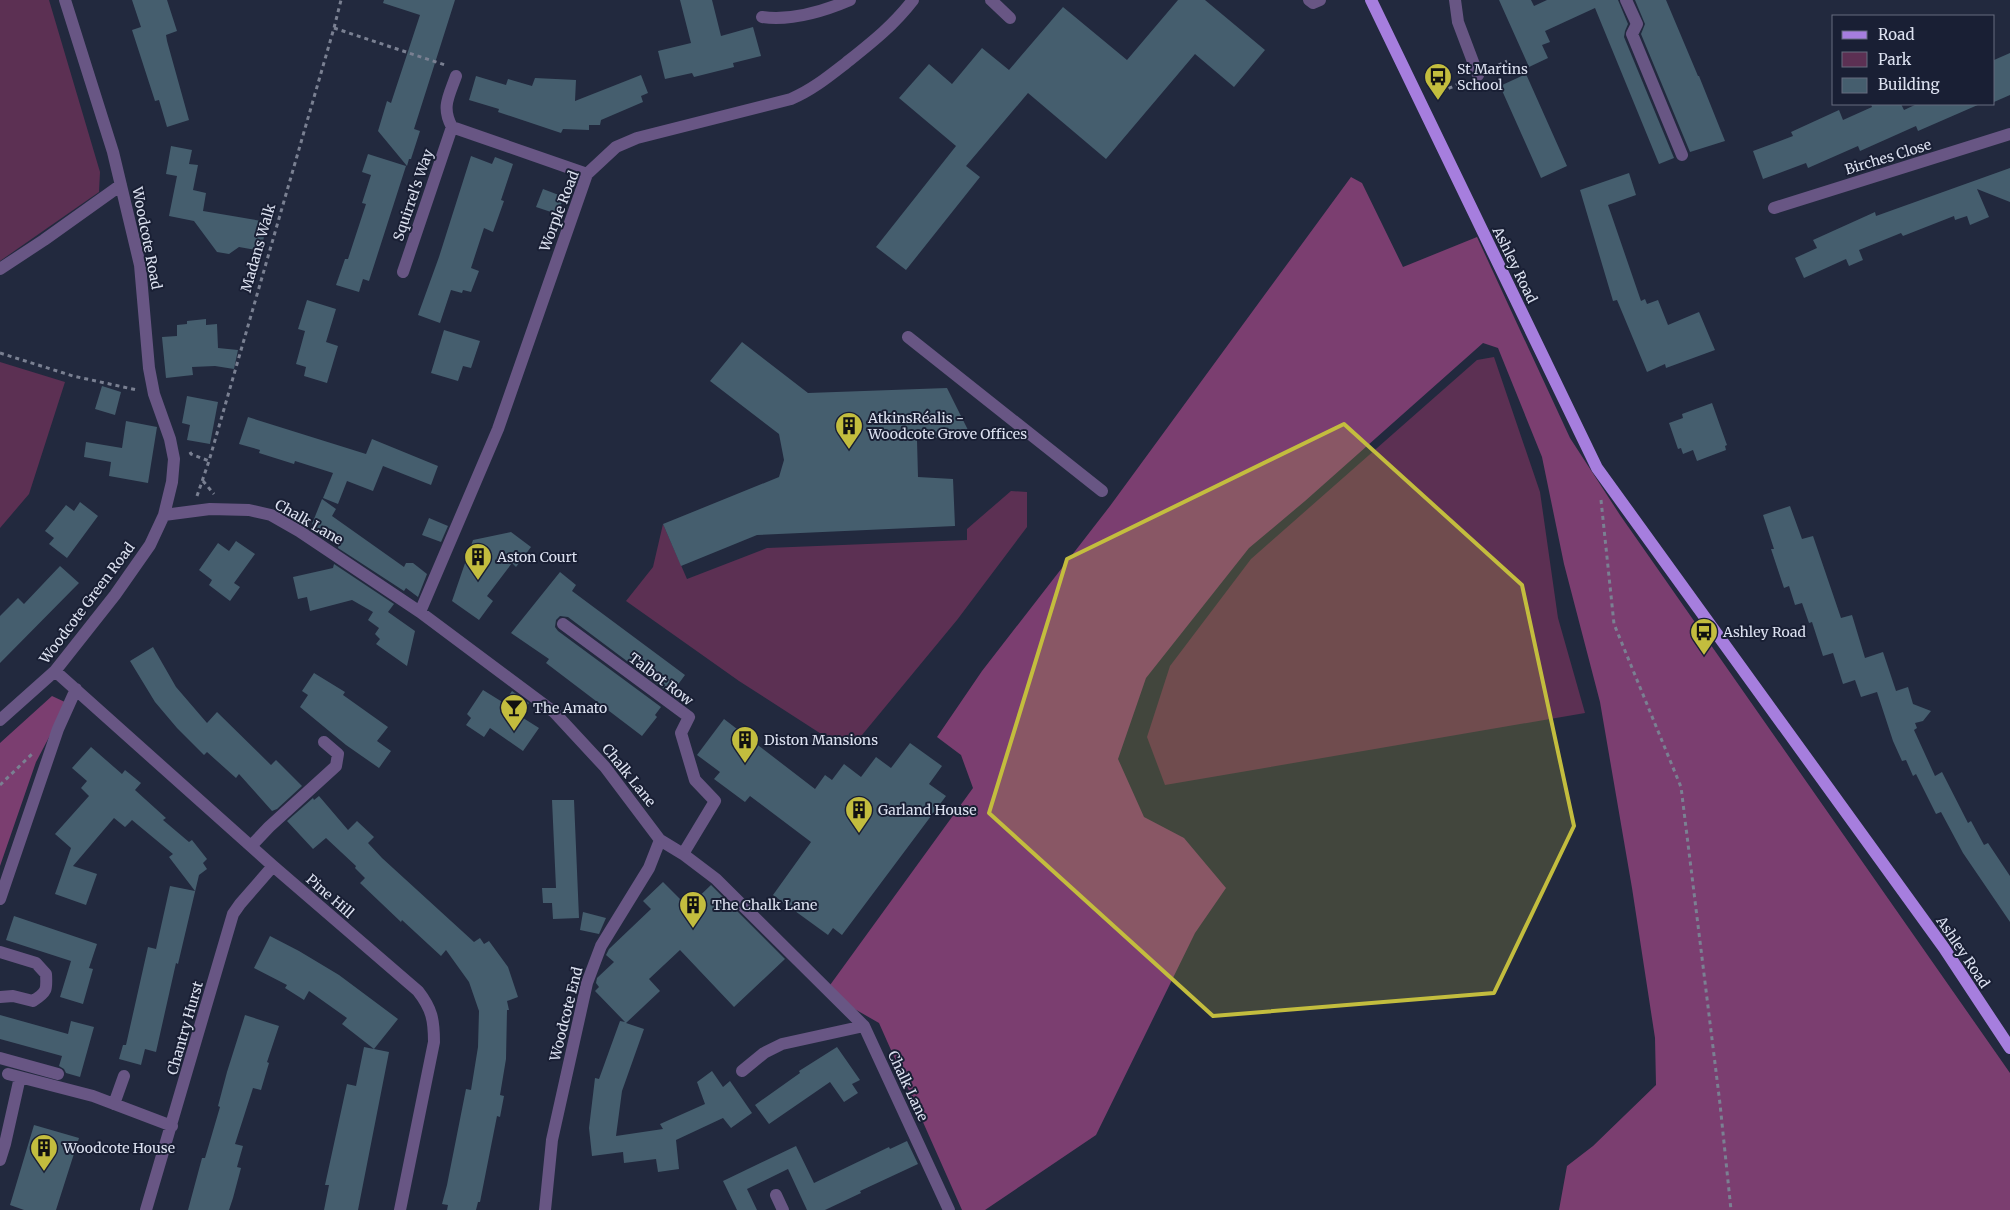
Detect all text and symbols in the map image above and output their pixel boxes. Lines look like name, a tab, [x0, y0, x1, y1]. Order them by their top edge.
legend	[1832, 15, 1995, 105]
text: Road	[1878, 25, 1914, 44]
text: Park	[1878, 50, 1912, 69]
place label: St Martins School	[1457, 60, 1528, 94]
bus stop icon: St Martins School	[1423, 62, 1453, 101]
text: Building	[1878, 75, 1940, 94]
street label: Birches Close	[1843, 135, 1933, 179]
street label: Squirrel's Way	[389, 146, 437, 243]
street label: Worple Road	[535, 167, 583, 255]
street label: Woodcote Road	[128, 184, 166, 291]
street label: Madans Walk	[237, 202, 279, 294]
street label: Ashley Road	[1488, 223, 1542, 307]
place label: AtkinsRéalis - Woodcote Grove Offices	[867, 409, 1027, 443]
building icon: AtkinsRéalis - Woodcote Grove Offices	[834, 411, 864, 450]
street label: Chalk Lane	[272, 495, 346, 549]
street label: Woodcote Green Road	[35, 538, 139, 668]
building icon: Aston Court	[463, 542, 493, 581]
place label: Aston Court	[496, 548, 578, 566]
bus stop icon: Ashley Road	[1689, 617, 1719, 656]
place label: Ashley Road	[1722, 623, 1806, 641]
street label: Talbot Row	[625, 649, 697, 709]
bar icon: The Amato	[499, 693, 529, 732]
place label: The Amato	[533, 699, 607, 717]
building icon: Diston Mansions	[730, 725, 760, 764]
place label: Diston Mansions	[764, 731, 878, 749]
street label: Chalk Lane	[598, 740, 660, 810]
building icon: Garland House	[844, 795, 874, 834]
place label: Garland House	[878, 801, 977, 819]
street label: Pine Hill	[302, 870, 358, 922]
building icon: The Chalk Lane	[678, 890, 708, 929]
place label: The Chalk Lane	[712, 896, 817, 914]
street label: Ashley Road	[1932, 912, 1994, 992]
street label: Woodcote End	[545, 965, 587, 1064]
street label: Chantry Hurst	[163, 979, 207, 1077]
street label: Chalk Lane	[884, 1048, 932, 1124]
building icon: Woodcote House	[29, 1133, 59, 1172]
place label: Woodcote House	[62, 1139, 175, 1157]

